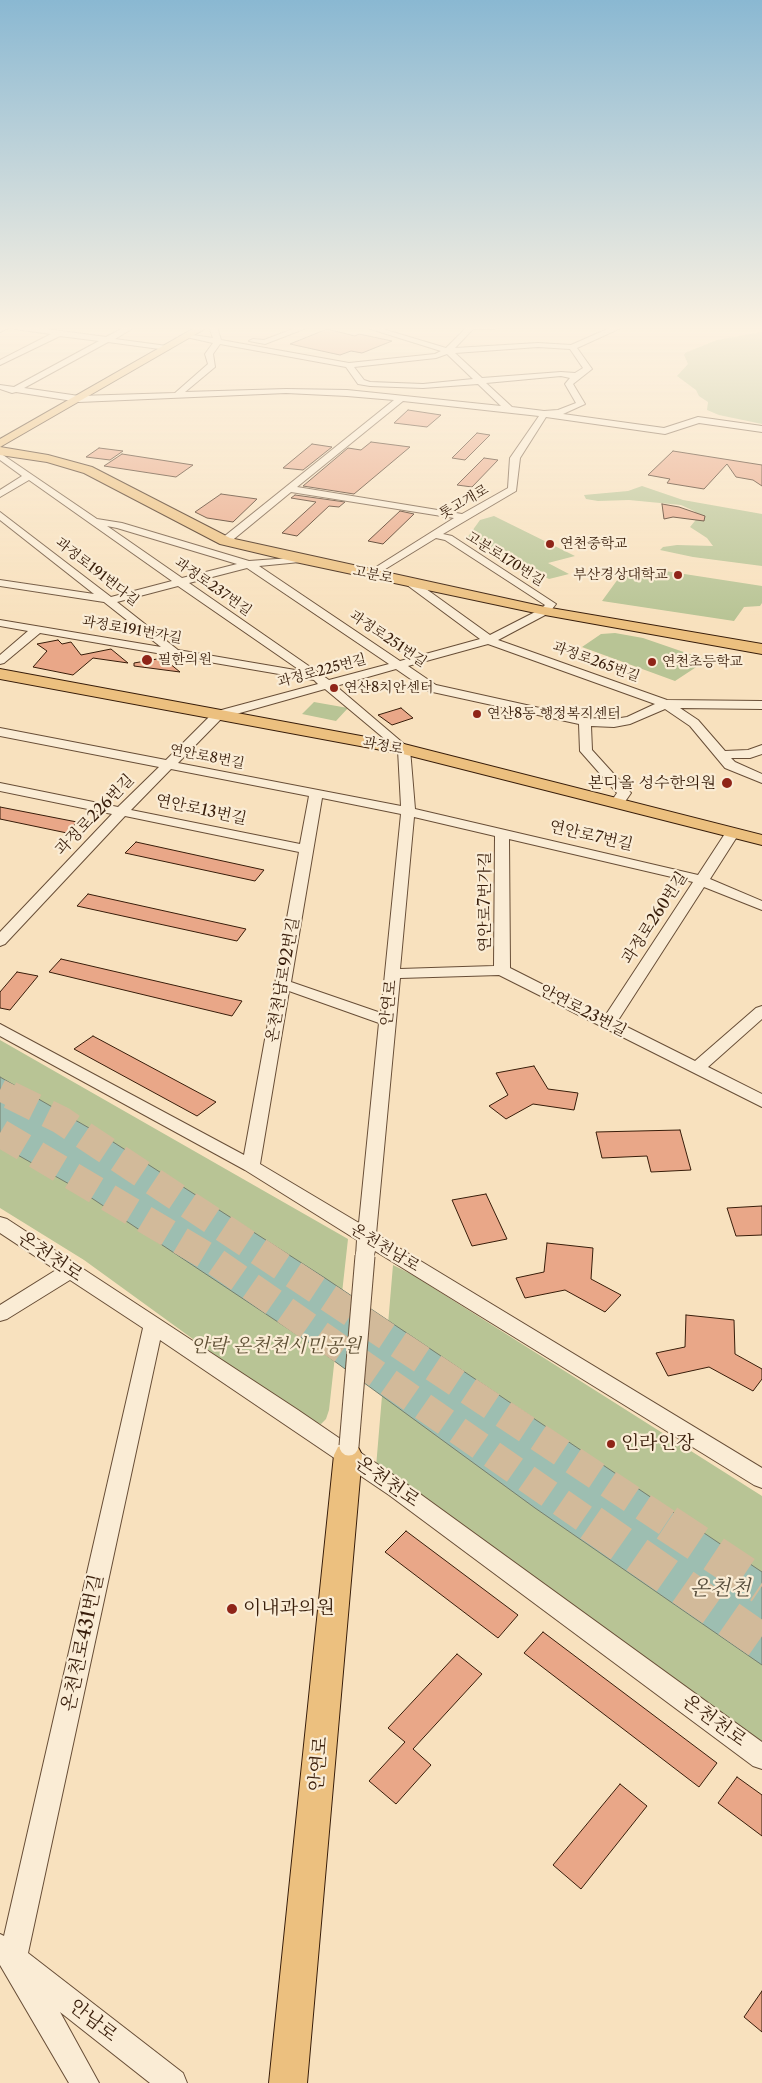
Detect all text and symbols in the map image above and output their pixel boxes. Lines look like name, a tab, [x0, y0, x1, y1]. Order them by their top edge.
street label: 톳고개로	[436, 481, 492, 523]
street label: 고분로170번길	[463, 528, 547, 590]
street label: 과정로191번다길	[52, 534, 142, 610]
place label: 연천중학교	[560, 536, 628, 552]
marker: 연천중학교	[544, 538, 556, 550]
street label: 과정로237번길	[171, 554, 255, 620]
street label: 고분로	[351, 563, 395, 587]
place label: 부산경상대학교	[573, 567, 668, 583]
marker: 부산경상대학교	[672, 569, 684, 581]
street label: 과정로251번길	[346, 607, 430, 671]
street label: 과정로191번가길	[81, 613, 183, 647]
street label: 과정로265번길	[550, 638, 642, 686]
street label: 과정로225번길	[276, 651, 368, 691]
place label: 필한의원	[158, 652, 212, 668]
marker: 필한의원	[140, 653, 154, 667]
place label: 연천초등학교	[662, 654, 743, 670]
marker: 연천초등학교	[646, 656, 658, 668]
place label: 연산8치안센터	[344, 680, 433, 696]
marker: 연산8치안센터	[328, 682, 340, 694]
place label: 연산8동 행정복지센터	[487, 706, 621, 722]
marker: 연산8동 행정복지센터	[471, 708, 483, 720]
street label: 과정로	[361, 734, 405, 758]
street label: 연안로8번길	[168, 742, 246, 772]
street label: 과정로226번길	[52, 771, 138, 859]
place label: 본디올 성수한의원	[588, 773, 716, 793]
marker: 본디올 성수한의원	[720, 776, 734, 790]
street label: 연안로13번길	[154, 791, 248, 829]
street label: 연안로7번길	[547, 817, 635, 855]
street label: 연안로7번가길	[475, 852, 495, 952]
street label: 과정로260번길	[618, 868, 692, 968]
street label: 온천천남로92번길	[263, 916, 303, 1044]
street label: 안연로	[377, 979, 401, 1027]
street label: 안연로23번길	[536, 981, 630, 1041]
street label: 온천천남로	[347, 1220, 423, 1276]
street label: 온천천로	[13, 1227, 87, 1287]
park label: 안락 온천천시민공원	[191, 1336, 361, 1358]
place label: 인라인장	[621, 1433, 694, 1455]
marker: 인라인장	[605, 1438, 617, 1450]
street label: 온천천로	[350, 1452, 424, 1512]
street label: 온천천로431번길	[57, 1572, 109, 1714]
water label: 온천천	[690, 1576, 750, 1602]
place label: 이내과의원	[243, 1598, 335, 1620]
marker: 이내과의원	[225, 1602, 239, 1616]
street label: 온천천로	[678, 1690, 750, 1752]
street label: 안연로	[305, 1736, 333, 1792]
street label: 안남로	[64, 1995, 122, 2047]

